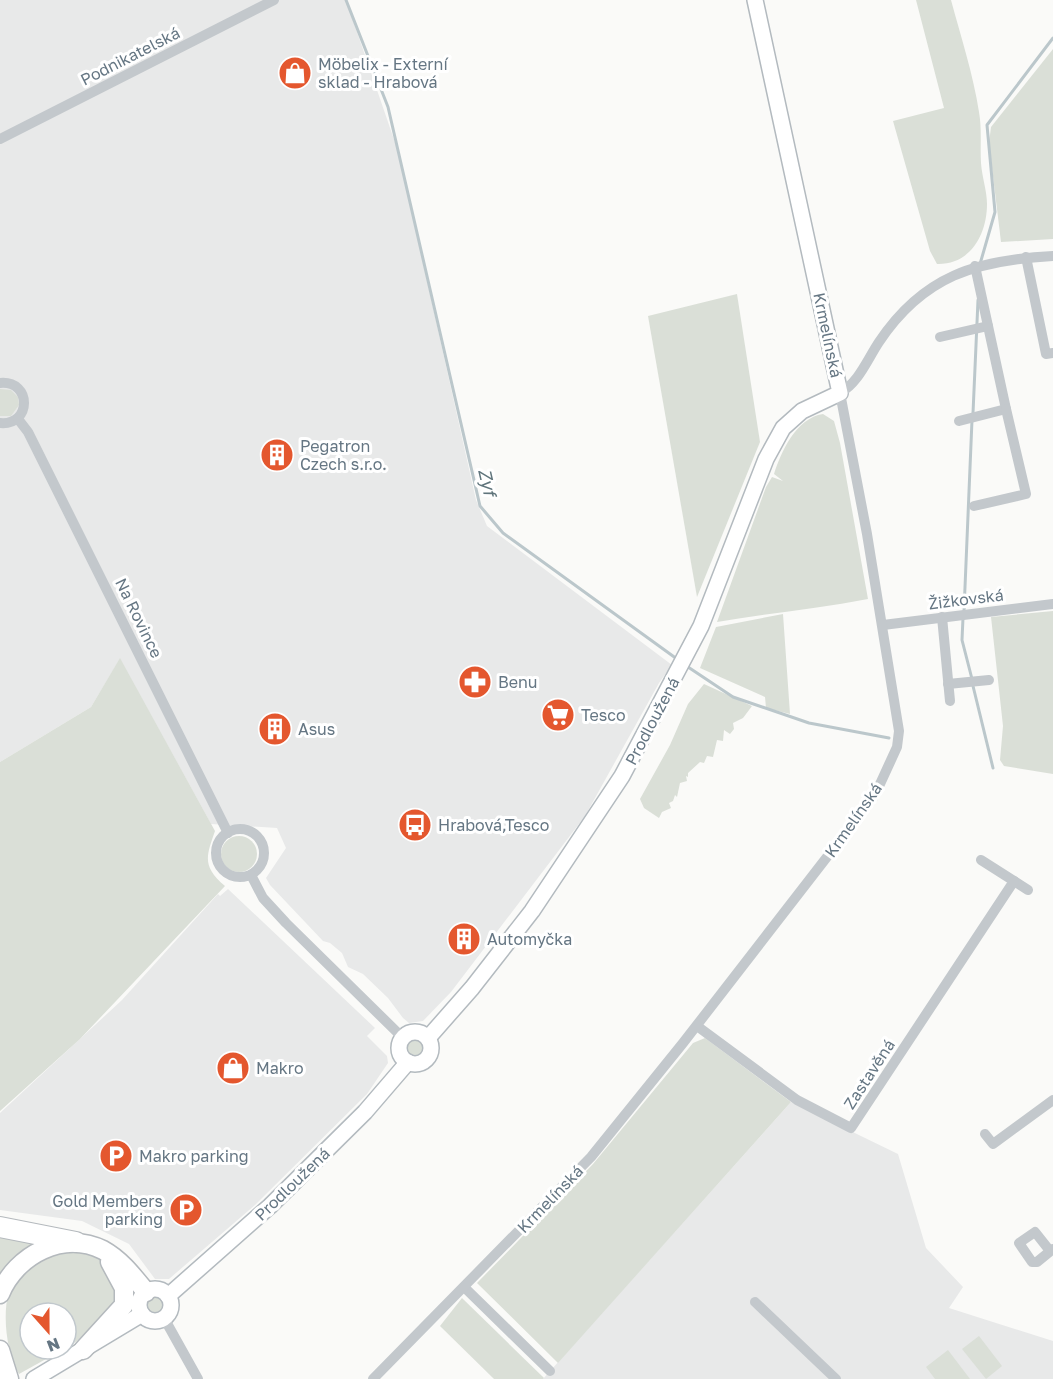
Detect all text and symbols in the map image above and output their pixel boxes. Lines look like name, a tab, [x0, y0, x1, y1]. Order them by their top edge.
street label: Podnikatelská	[77, 22, 183, 90]
place label: Möbelix - Externí sklad - Hrabová	[318, 54, 449, 92]
shop icon: Möbelix - Externí sklad - Hrabová	[277, 55, 313, 91]
street label: Krmelínská	[809, 291, 847, 379]
place label: Pegatron Czech s.r.o.	[300, 436, 387, 474]
building icon: Pegatron Czech s.r.o.	[259, 437, 295, 473]
water label: Zyf	[474, 466, 503, 501]
street label: Na Rovince	[111, 575, 167, 661]
street label: Žižkovská	[927, 584, 1005, 614]
pharmacy icon: Benu	[457, 664, 493, 700]
place label: Benu	[498, 672, 538, 692]
street label: Prodloužená	[621, 674, 683, 768]
supermarket icon: Tesco	[540, 697, 576, 733]
place label: Tesco	[581, 705, 626, 725]
building icon: Asus	[257, 711, 293, 747]
place label: Asus	[298, 719, 335, 739]
street label: Krmelínská	[820, 779, 886, 861]
bus stop icon: Hrabová,Tesco	[397, 807, 433, 843]
place label: Hrabová,Tesco	[438, 815, 549, 835]
building icon: Automyčka	[446, 921, 482, 957]
place label: Automyčka	[487, 929, 572, 949]
street label: Zastavěná	[839, 1035, 899, 1113]
shop icon: Makro	[215, 1050, 251, 1086]
place label: Makro	[256, 1058, 304, 1078]
parking icon: Makro parking	[98, 1138, 134, 1174]
street label: Prodloužená	[250, 1143, 334, 1225]
place label: Makro parking	[139, 1146, 249, 1166]
street label: Krmelínská	[513, 1161, 587, 1237]
place label: Gold Members parking	[52, 1191, 163, 1229]
parking icon: Gold Members parking	[168, 1192, 204, 1228]
north arrow	[18, 1301, 78, 1361]
text: N	[44, 1333, 63, 1357]

